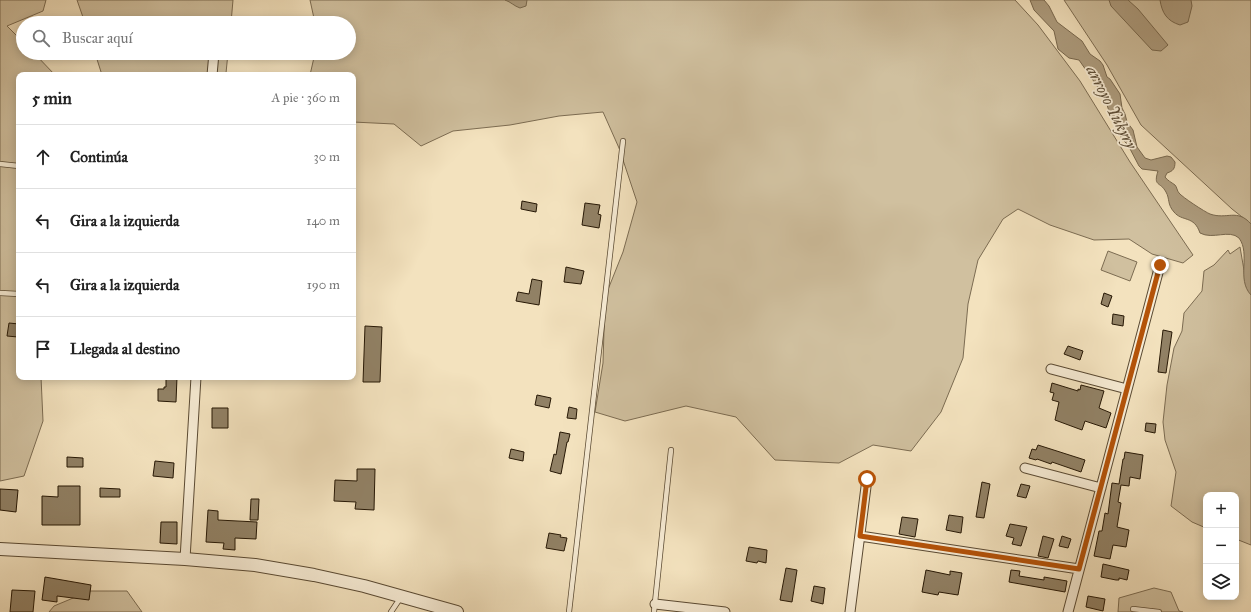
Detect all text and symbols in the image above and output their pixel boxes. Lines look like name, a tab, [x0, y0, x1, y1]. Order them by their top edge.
search box	[16, 16, 356, 60]
icon: search	[30, 27, 52, 49]
text: Buscar aquí	[62, 29, 133, 47]
water label: arroyo Yukyry	[1081, 61, 1142, 153]
text: 5 min	[32, 88, 72, 109]
text: A pie · 360 m	[271, 90, 340, 106]
icon: ahead	[32, 146, 54, 168]
text: Continúa	[70, 148, 128, 166]
text: 30 m	[314, 149, 340, 165]
icon: left	[32, 210, 54, 232]
text: Gira a la izquierda	[70, 212, 179, 230]
text: 140 m	[306, 213, 340, 229]
route end	[1151, 256, 1169, 274]
icon: left	[32, 274, 54, 296]
text: Gira a la izquierda	[70, 276, 179, 294]
text: 190 m	[307, 277, 340, 293]
icon: arrive	[32, 338, 54, 360]
text: Llegada al destino	[70, 340, 180, 358]
route start	[858, 470, 876, 488]
map controls	[1203, 492, 1239, 600]
button: +	[1203, 492, 1239, 528]
button: −	[1203, 528, 1239, 564]
button: layers	[1203, 564, 1239, 600]

